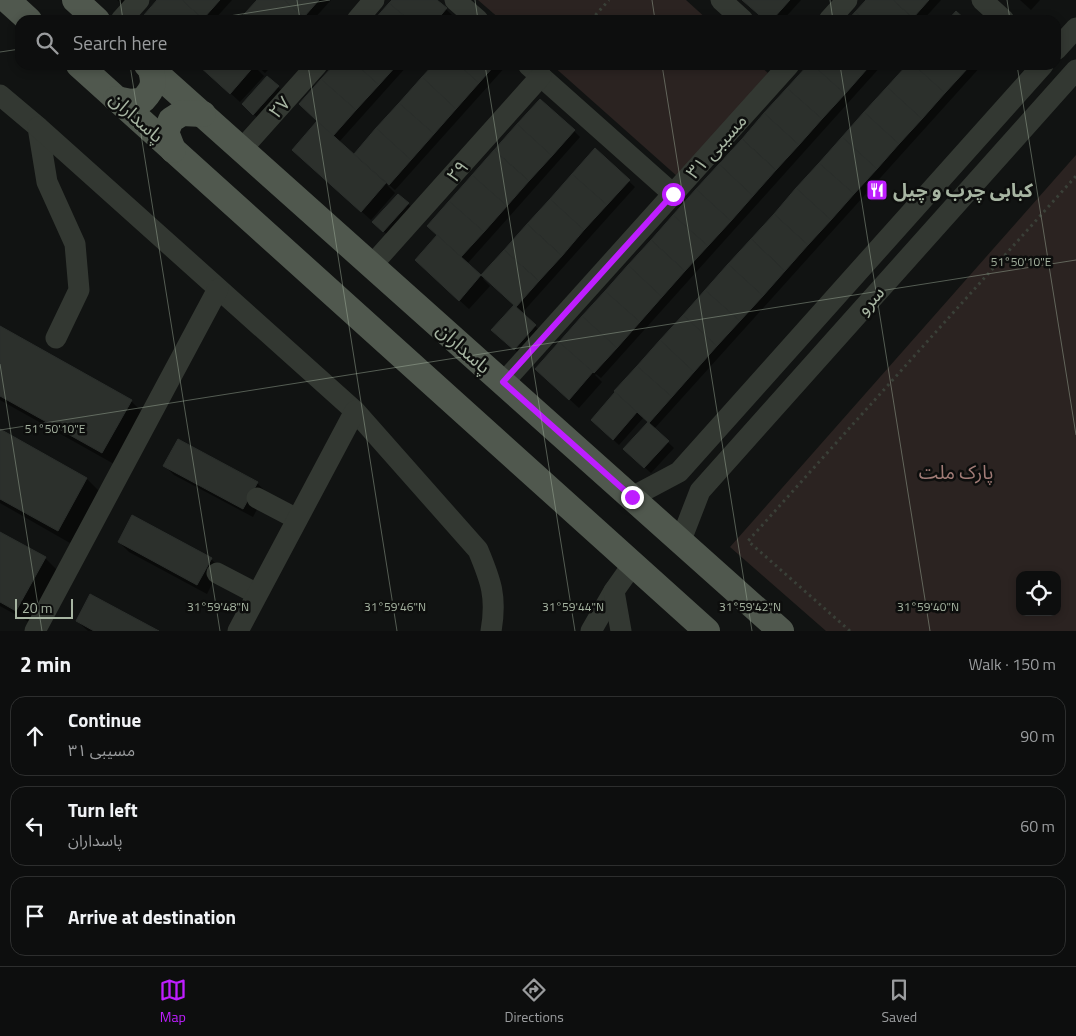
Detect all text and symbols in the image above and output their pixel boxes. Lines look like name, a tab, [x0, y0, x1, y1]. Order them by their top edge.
search box	[15, 15, 1061, 70]
text: Search here	[73, 28, 167, 57]
icon: search	[33, 29, 61, 57]
street label: پاسداران	[104, 84, 171, 149]
street label: ۲۷	[261, 89, 297, 124]
street label: ۳۱ مسیبی	[678, 106, 753, 185]
street label: ۲۹	[439, 153, 475, 188]
place label: کبابی چرب و چیل	[893, 175, 1033, 204]
restaurant icon: کبابی چرب و چیل	[865, 178, 889, 202]
route start	[662, 183, 685, 206]
text: 51°50'10"E	[991, 252, 1052, 271]
street label: سرو	[849, 278, 891, 321]
street label: پاسداران	[431, 315, 498, 380]
text: 51°50'10"E	[25, 419, 86, 438]
park label: پارک ملت	[919, 457, 993, 486]
route end	[621, 486, 644, 509]
map controls	[1016, 571, 1061, 616]
button: locate	[1016, 571, 1061, 616]
scale bar	[15, 596, 72, 619]
text: 20 m	[22, 597, 52, 618]
text: 31°59'48"N	[187, 597, 249, 616]
text: 31°59'46"N	[364, 597, 426, 616]
text: 31°59'44"N	[542, 597, 604, 616]
text: 31°59'42"N	[719, 597, 781, 616]
text: 31°59'40"N	[897, 597, 959, 616]
text: 2 min	[20, 648, 71, 680]
text: Walk · 150 m	[968, 652, 1056, 676]
text: Continue	[68, 705, 141, 734]
icon: ahead	[21, 722, 49, 750]
text: 90 m	[1020, 724, 1055, 748]
text: ۳۱ مسیبی	[68, 738, 135, 762]
text: Turn left	[68, 795, 138, 824]
icon: left	[21, 812, 49, 840]
text: 60 m	[1020, 814, 1055, 838]
text: پاسداران	[68, 828, 123, 852]
icon: arrive	[21, 902, 49, 930]
text: Arrive at destination	[68, 902, 236, 931]
tab: Map	[159, 976, 187, 1027]
tab: Directions	[504, 976, 564, 1027]
tab: Saved	[882, 976, 917, 1027]

